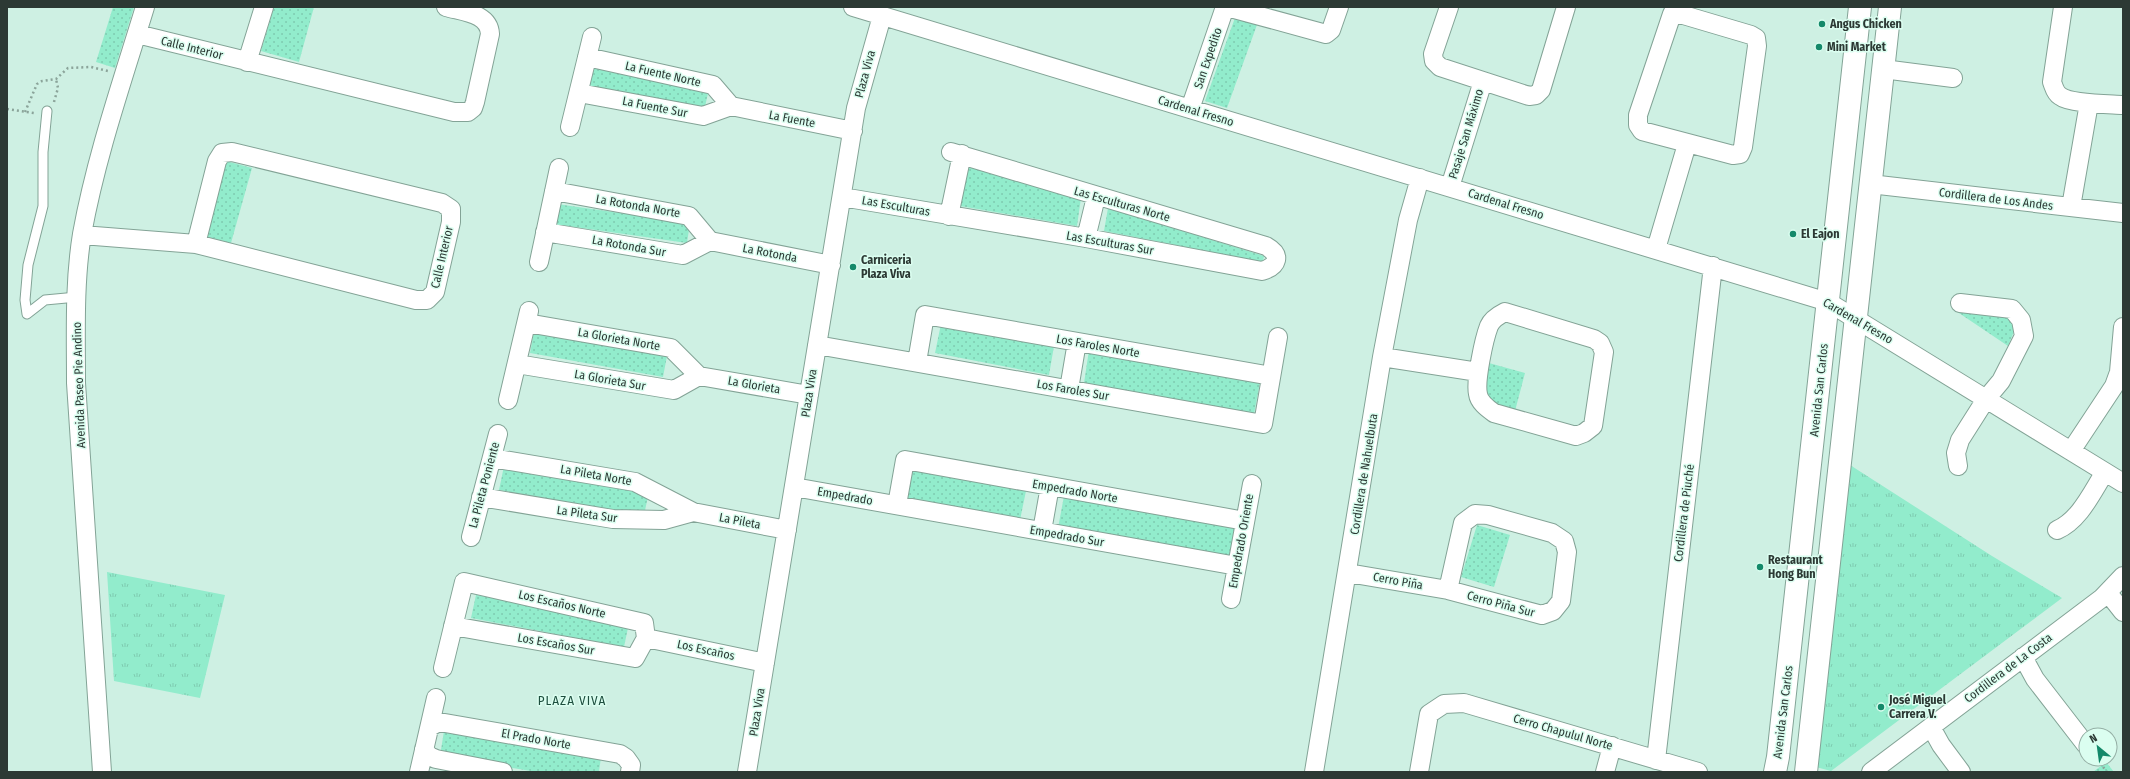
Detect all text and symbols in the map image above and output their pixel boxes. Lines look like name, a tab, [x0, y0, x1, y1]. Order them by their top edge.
place label: Angus Chicken	[1829, 17, 1902, 31]
marker: Angus Chicken	[1817, 19, 1827, 29]
street label: San Expedito	[1191, 26, 1225, 90]
street label: Calle Interior	[159, 34, 225, 63]
place label: Mini Market	[1827, 40, 1887, 54]
marker: Mini Market	[1814, 42, 1824, 52]
street label: Plaza Viva	[852, 49, 878, 99]
street label: La Fuente Norte	[624, 58, 702, 90]
street label: Pasaje San Máximo	[1446, 87, 1486, 181]
street label: Cardenal Fresno	[1156, 93, 1236, 129]
street label: La Fuente Sur	[621, 94, 690, 120]
street label: La Fuente	[768, 108, 816, 130]
street label: Las Esculturas Norte	[1072, 184, 1172, 224]
street label: Cordillera de Los Andes	[1938, 185, 2054, 213]
street label: Cardenal Fresno	[1466, 186, 1546, 222]
street label: La Rotonda Norte	[595, 192, 681, 220]
street label: Las Esculturas	[861, 193, 931, 219]
street label: Calle Interior	[428, 224, 456, 290]
place label: El Eajon	[1801, 227, 1840, 241]
street label: Las Esculturas Sur	[1065, 228, 1156, 258]
marker: El Eajon	[1788, 229, 1798, 239]
street label: La Rotonda Sur	[591, 233, 668, 260]
street label: La Rotonda	[742, 241, 799, 265]
place label: Carniceria Plaza Viva	[861, 253, 911, 281]
marker: Carniceria Plaza Viva	[848, 262, 858, 272]
street label: Cardenal Fresno	[1820, 295, 1896, 347]
street label: Avenida Paseo Pie Andino	[70, 322, 88, 448]
street label: La Glorieta Norte	[577, 325, 661, 353]
street label: Los Faroles Norte	[1055, 332, 1141, 360]
street label: Avenida San Carlos	[1807, 343, 1831, 437]
street label: La Glorieta Sur	[573, 367, 648, 393]
street label: Plaza Viva	[798, 368, 820, 418]
street label: La Glorieta	[727, 373, 781, 397]
street label: Los Faroles Sur	[1036, 377, 1111, 403]
street label: Cordillera de Nahuelbuta	[1347, 412, 1381, 536]
street label: La Pileta Poniente	[466, 440, 502, 529]
street label: La Pileta Norte	[559, 462, 633, 488]
street label: Cordillera de Piuché	[1671, 463, 1697, 563]
street label: Empedrado Norte	[1031, 477, 1119, 505]
street label: Empedrado	[816, 484, 874, 508]
street label: Empedrado Oriente	[1226, 493, 1256, 589]
street label: La Pileta Sur	[556, 503, 619, 525]
street label: La Pileta	[718, 510, 762, 532]
street label: Empedrado Sur	[1029, 523, 1106, 550]
place label: Restaurant Hong Bun	[1768, 553, 1823, 581]
marker: Restaurant Hong Bun	[1755, 562, 1765, 572]
street label: Cerro Piña	[1372, 570, 1424, 592]
street label: Los Escaños Norte	[517, 587, 607, 621]
street label: Cerro Piña Sur	[1466, 588, 1537, 620]
street label: Los Escaños Sur	[516, 630, 596, 658]
street label: Cordillera de La Costa	[1961, 630, 2055, 706]
street label: Los Escaños	[676, 637, 736, 663]
street label: Avenida San Carlos	[1770, 665, 1796, 759]
street label: Plaza Viva	[746, 687, 768, 737]
district label: PLAZA VIVA	[538, 693, 606, 708]
place label: José Miguel Carrera V.	[1888, 693, 1947, 721]
marker: José Miguel Carrera V.	[1876, 702, 1886, 712]
street label: Cerro Chapulul Norte	[1512, 711, 1614, 753]
street label: El Prado Norte	[500, 726, 572, 752]
north arrow	[2078, 727, 2118, 767]
text: N	[2087, 731, 2099, 746]

